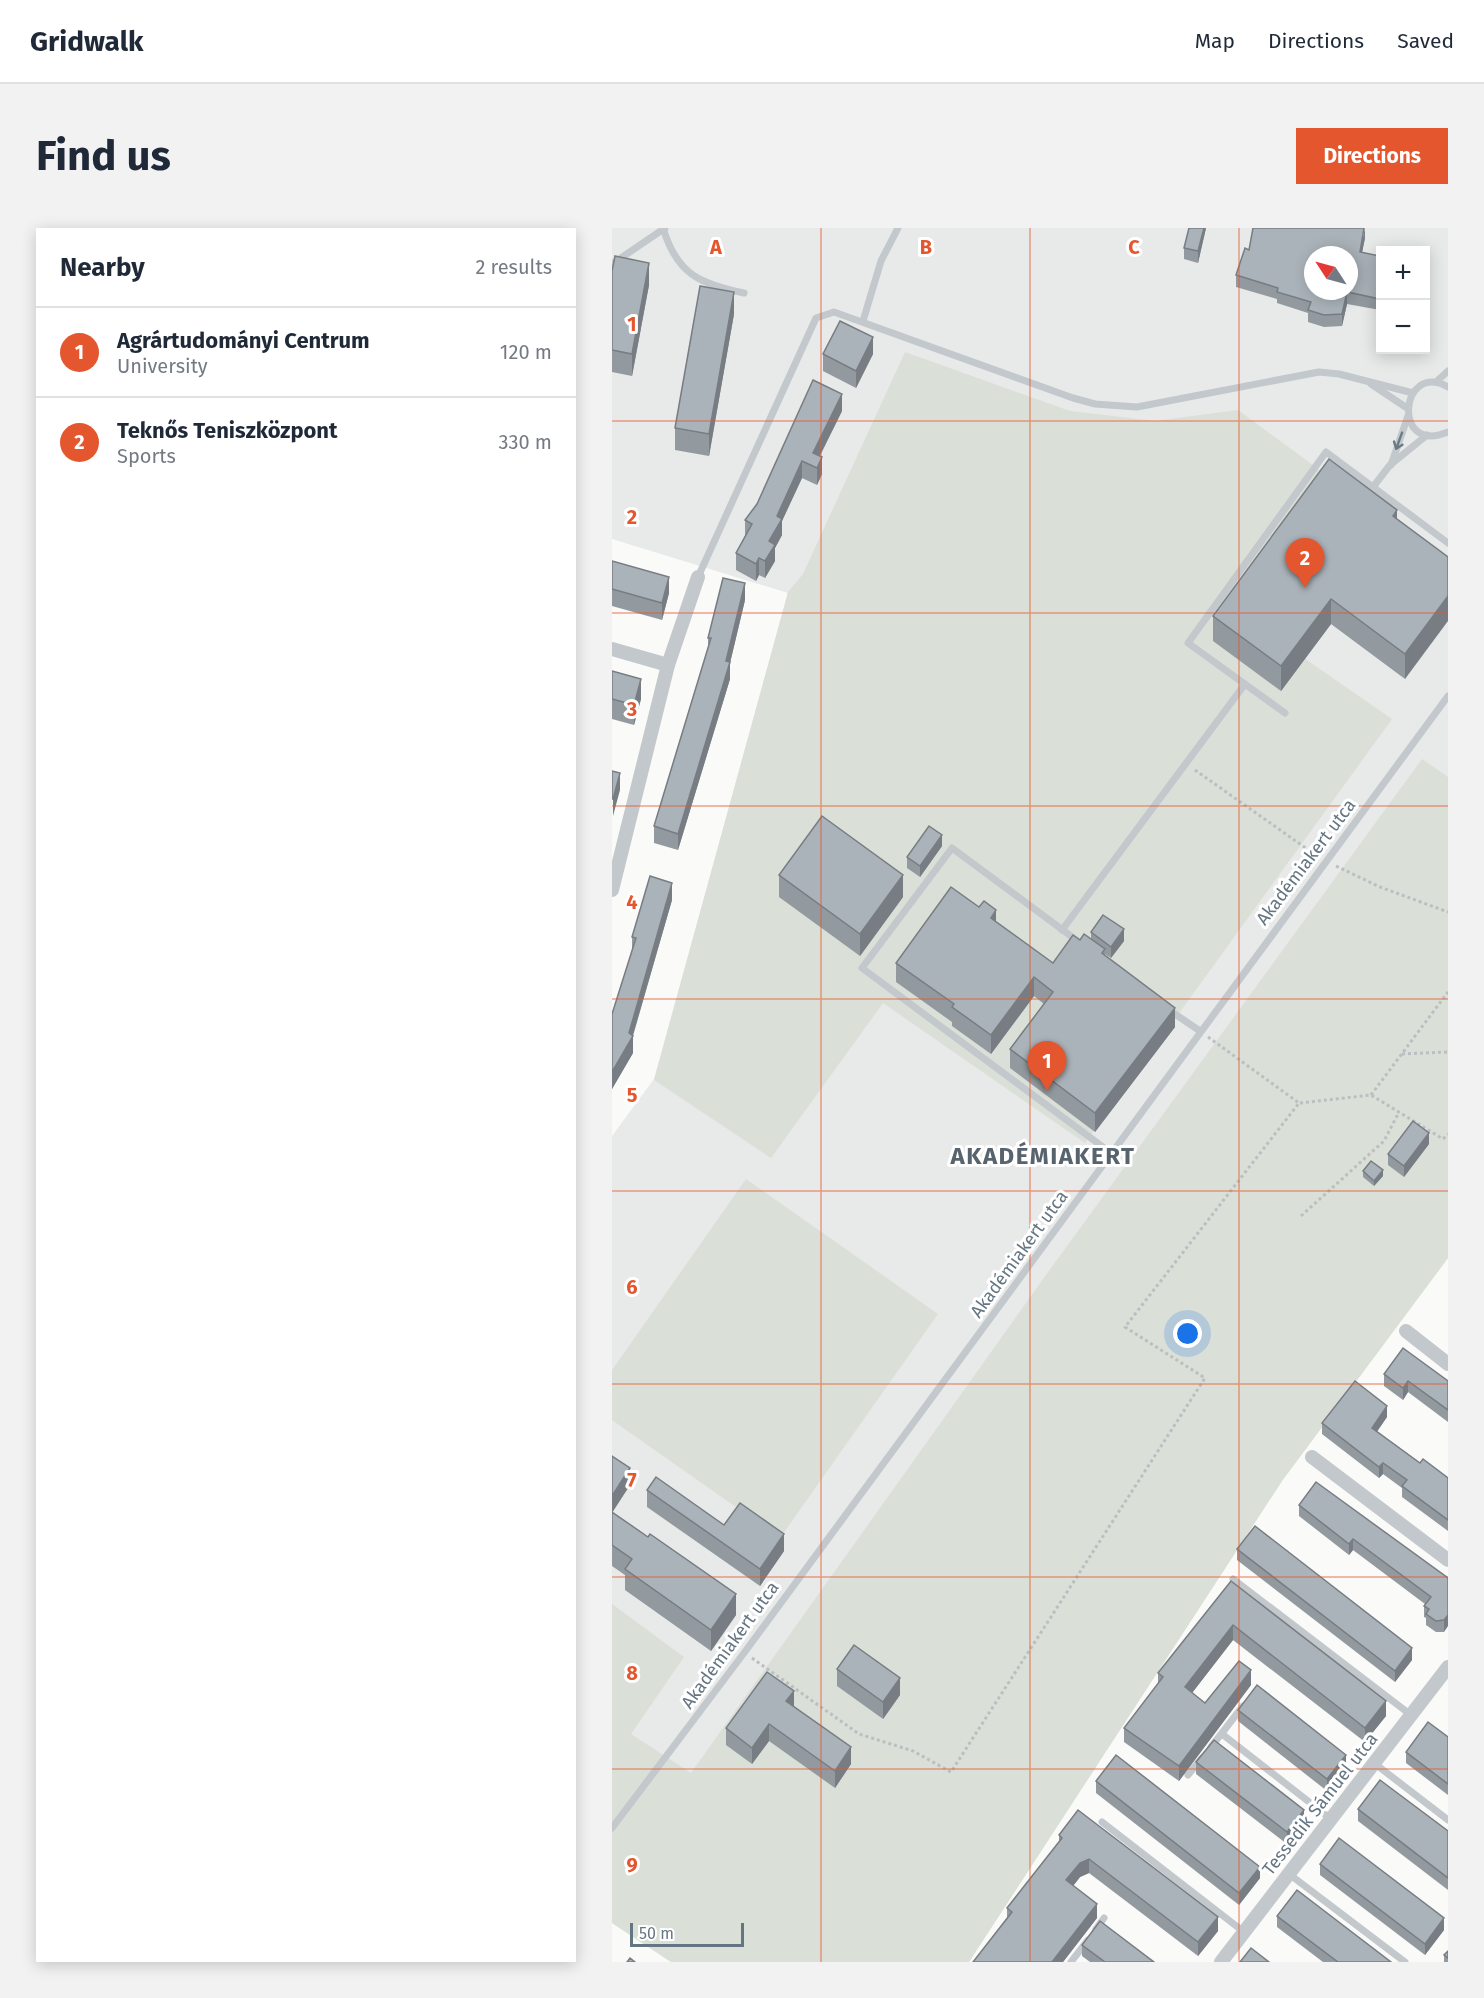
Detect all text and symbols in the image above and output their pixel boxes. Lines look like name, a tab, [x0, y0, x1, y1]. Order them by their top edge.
text: Gridwalk	[30, 25, 143, 58]
text: Map	[1195, 28, 1235, 54]
text: Directions	[1268, 28, 1364, 54]
text: Saved	[1397, 28, 1454, 54]
button: Directions	[1296, 128, 1448, 184]
text: Find us	[36, 131, 171, 181]
text: A	[709, 235, 723, 259]
text: B	[920, 235, 932, 259]
text: C	[1128, 235, 1140, 259]
north arrow	[1304, 246, 1358, 300]
map controls	[1376, 246, 1430, 354]
button: +	[1376, 246, 1430, 300]
text: Nearby	[60, 252, 145, 283]
text: 2 results	[475, 255, 552, 279]
button: −	[1376, 300, 1430, 354]
text: 1	[627, 312, 637, 336]
text: Agrártudományi Centrum	[117, 327, 370, 354]
text: 1	[75, 340, 84, 364]
text: 120 m	[500, 340, 552, 364]
text: University	[117, 354, 208, 378]
text: Teknős Teniszközpont	[117, 417, 338, 444]
text: 2	[74, 430, 85, 454]
text: 330 m	[498, 430, 552, 454]
one-way arrow	[1393, 431, 1404, 450]
text: Sports	[117, 444, 176, 468]
text: 2	[627, 505, 637, 529]
pin: 2	[1286, 538, 1324, 588]
text: 3	[626, 697, 637, 721]
street label: Akadémiakert utca	[1252, 795, 1360, 929]
text: 4	[626, 890, 638, 914]
pin: 1	[1028, 1042, 1066, 1091]
text: 5	[627, 1083, 638, 1107]
district label: AKADÉMIAKERT	[950, 1141, 1135, 1170]
street label: Akadémiakert utca	[965, 1186, 1073, 1322]
text: 6	[626, 1275, 638, 1299]
your location	[1173, 1319, 1202, 1348]
text: 7	[627, 1468, 637, 1492]
street label: Akadémiakert utca	[676, 1577, 784, 1713]
text: 8	[626, 1661, 638, 1685]
street label: Tessedik Sámuel utca	[1258, 1728, 1382, 1880]
text: 9	[626, 1853, 638, 1877]
scale bar	[630, 1920, 744, 1948]
text: 50 m	[639, 1924, 674, 1943]

